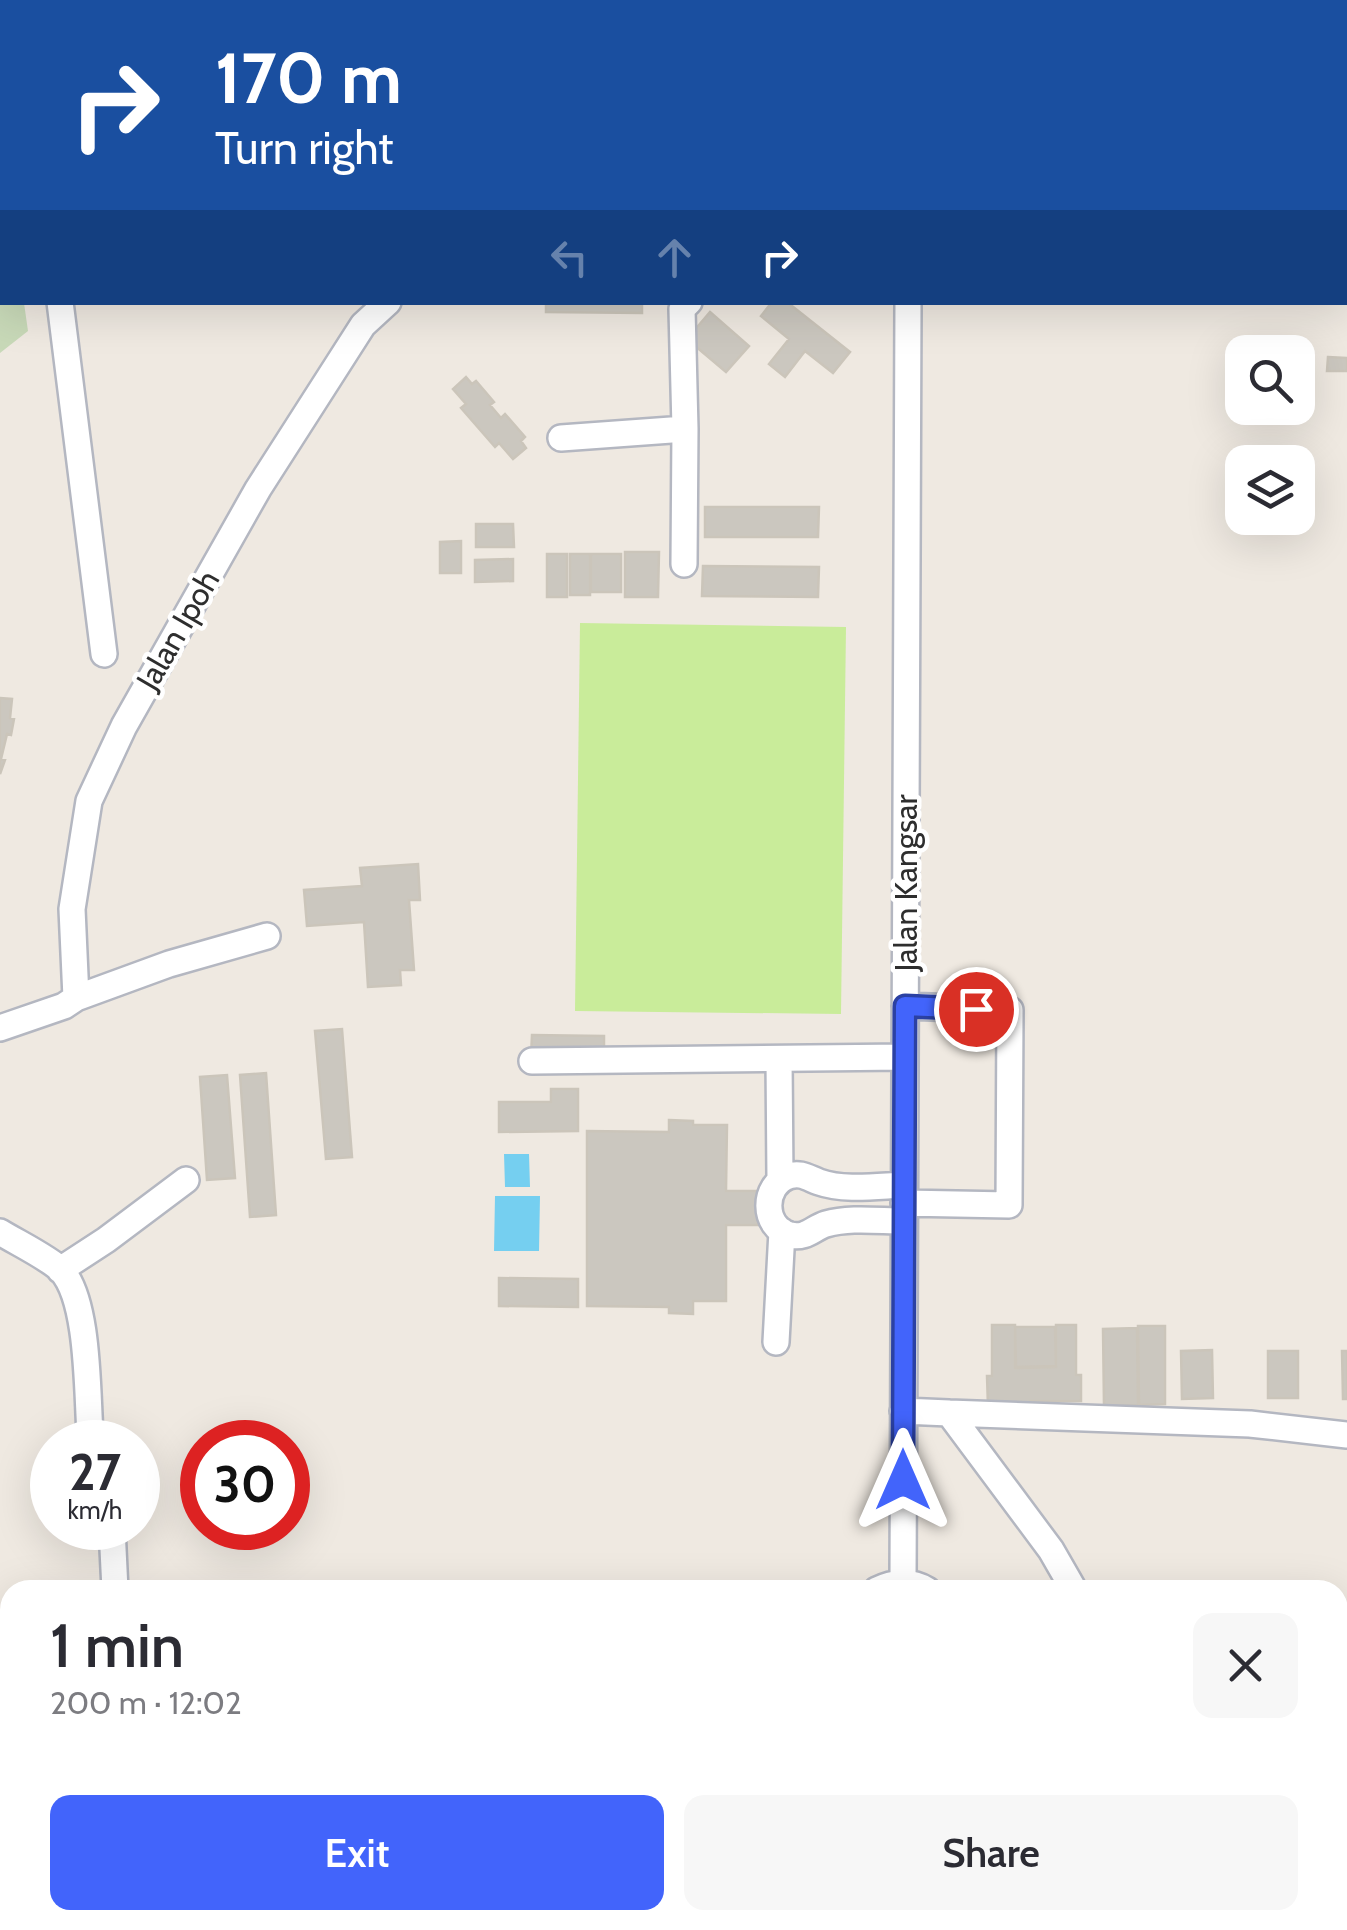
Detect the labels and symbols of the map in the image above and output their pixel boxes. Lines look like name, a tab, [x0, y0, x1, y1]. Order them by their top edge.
street label: Jalan Ipoh	[127, 563, 227, 697]
street label: Jalan Kangsar	[886, 794, 925, 973]
pin	[934, 967, 1019, 1052]
speed limit sign: 30	[180, 1420, 310, 1550]
position arrow	[851, 1428, 955, 1532]

